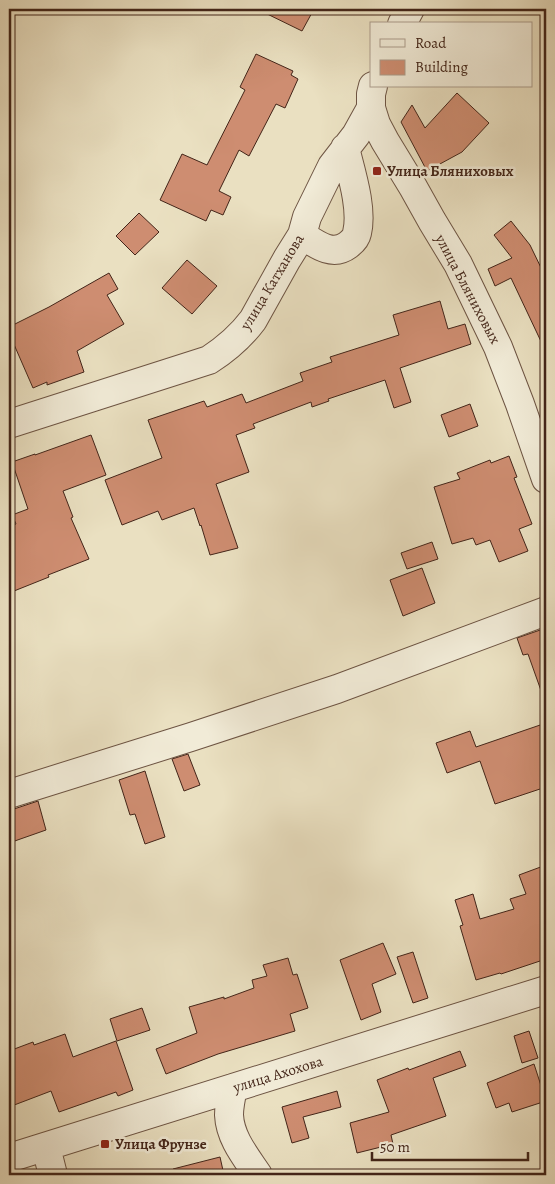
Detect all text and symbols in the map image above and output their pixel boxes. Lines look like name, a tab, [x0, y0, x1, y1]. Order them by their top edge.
legend	[370, 22, 532, 88]
text: Road	[415, 33, 447, 53]
text: Building	[415, 57, 468, 77]
place label: Улица Бляниховых	[387, 161, 514, 181]
marker: Улица Бляниховых	[371, 165, 383, 177]
street label: улица Катханова	[235, 230, 309, 335]
street label: улица Бляниховых	[430, 230, 506, 348]
street label: улица Ахохова	[230, 1051, 326, 1097]
scale bar	[372, 1129, 529, 1161]
place label: Улица Фрунзе	[115, 1134, 207, 1154]
text: 50 m	[380, 1137, 410, 1157]
marker: Улица Фрунзе	[99, 1138, 111, 1150]

